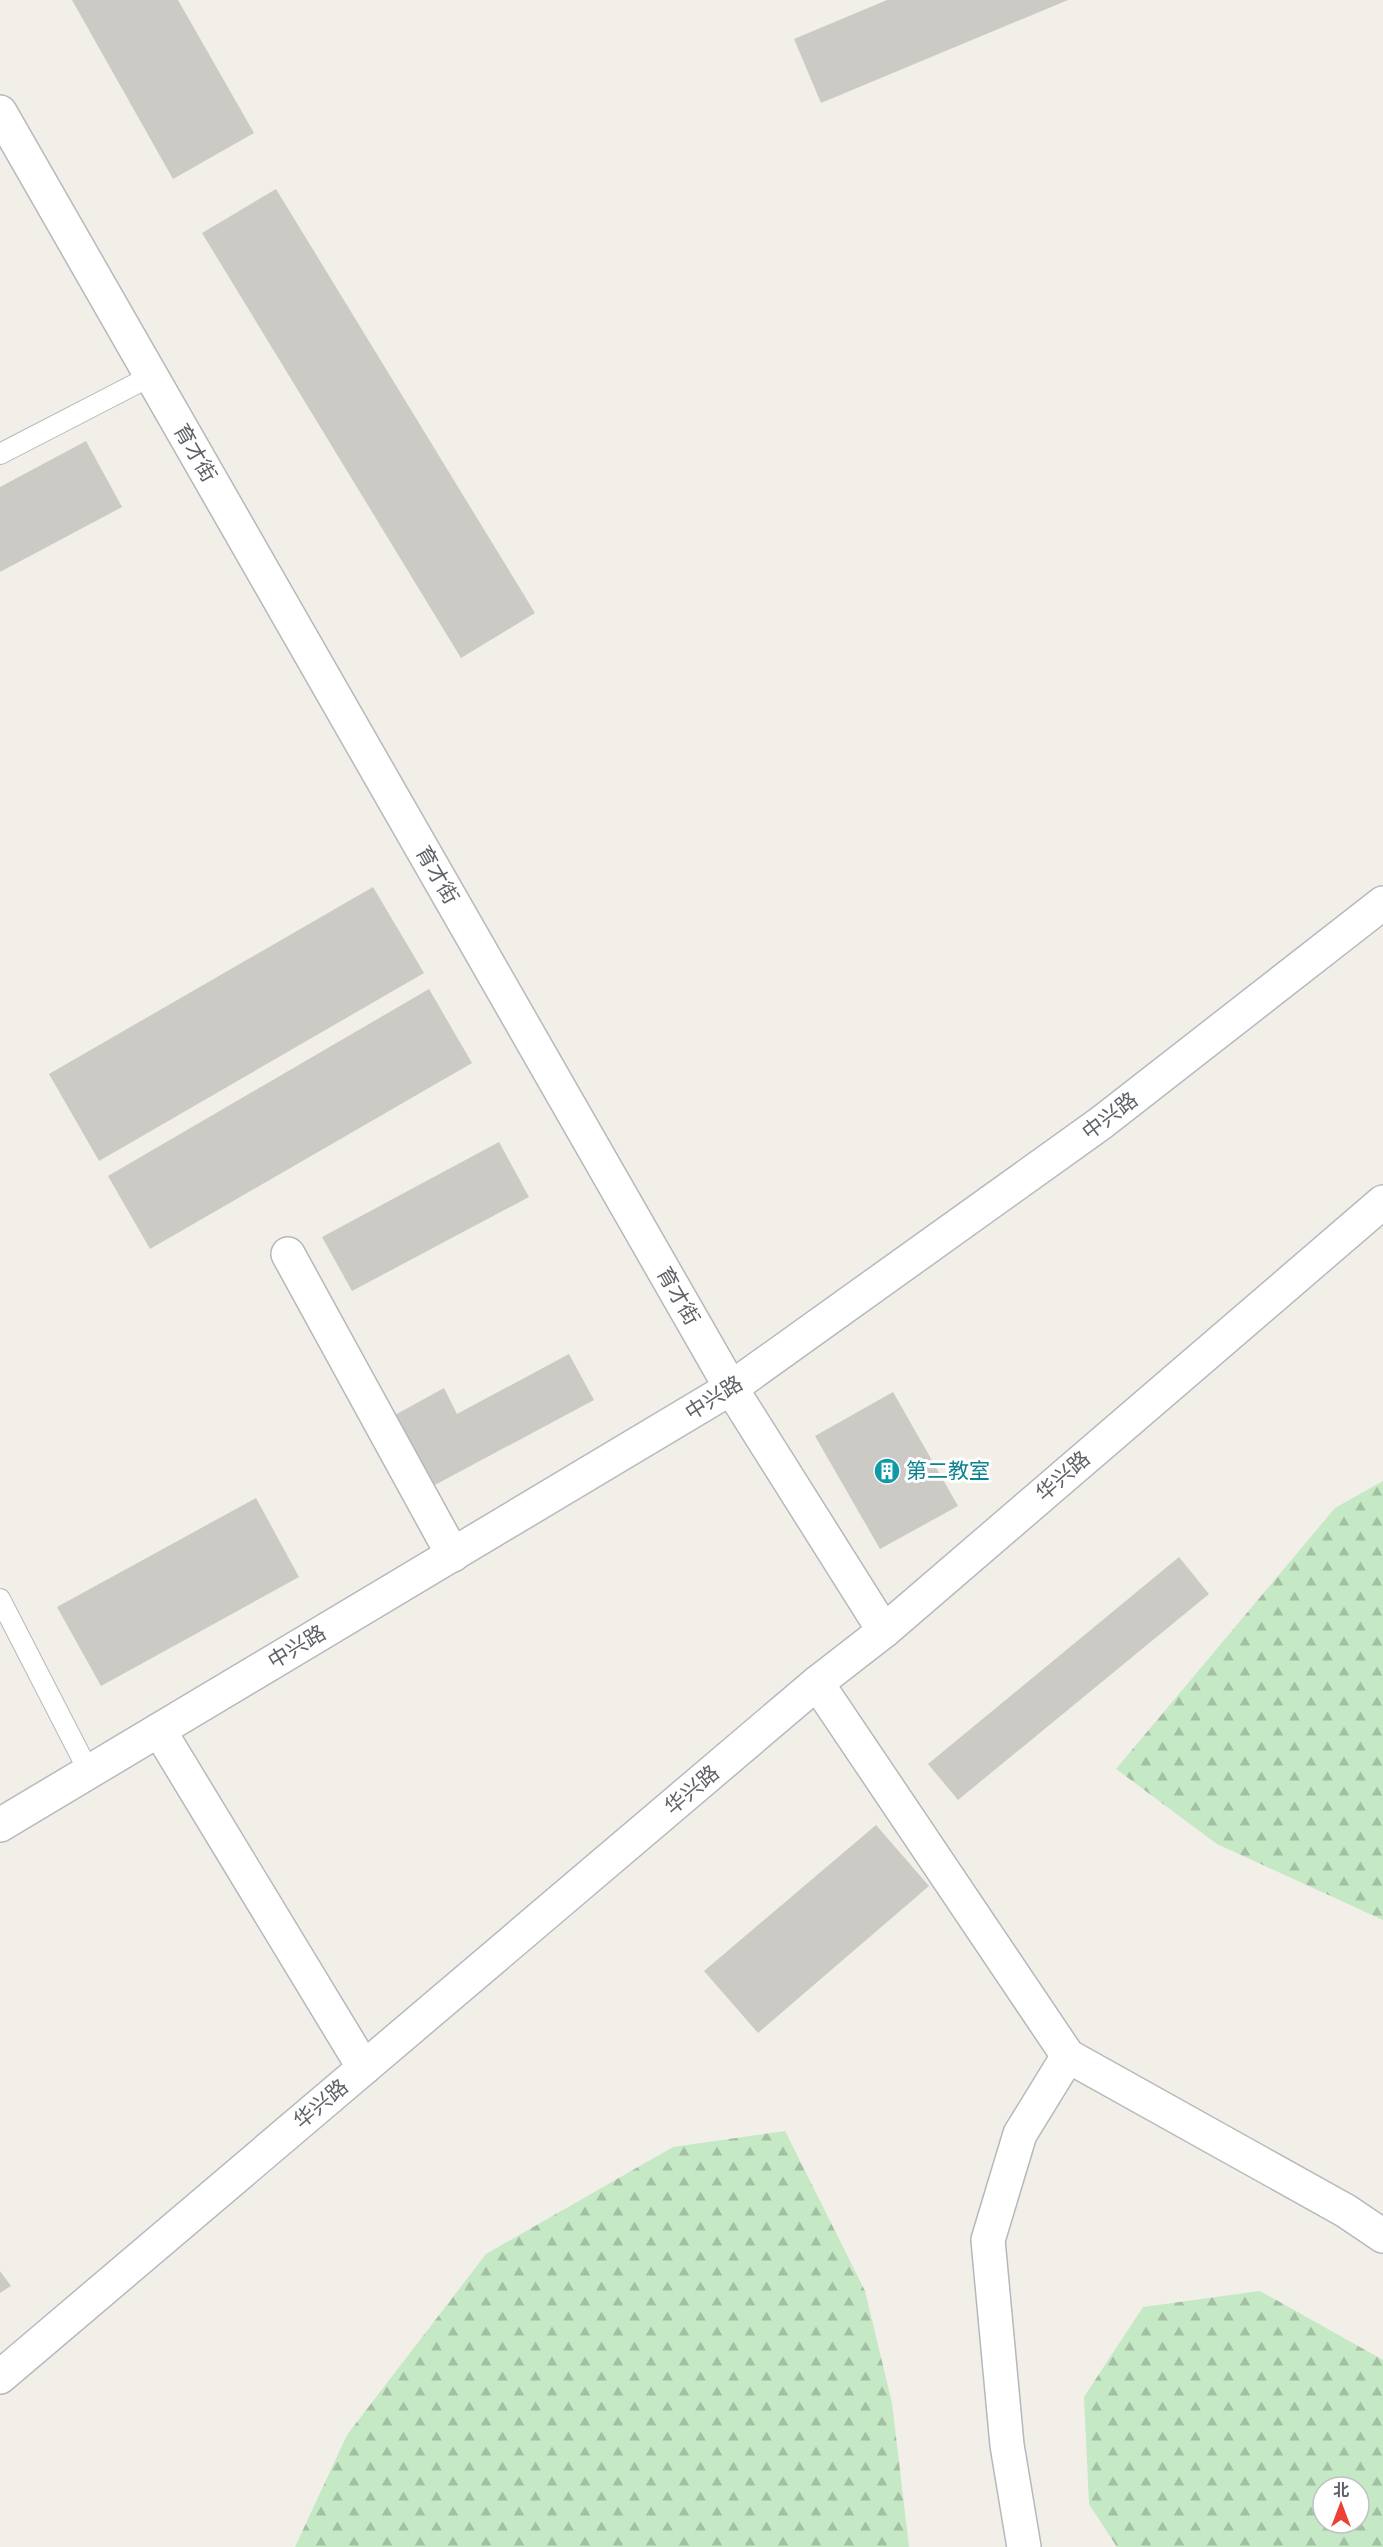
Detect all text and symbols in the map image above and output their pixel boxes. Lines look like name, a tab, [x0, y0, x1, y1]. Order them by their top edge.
street label: 育才街	[167, 418, 224, 487]
street label: 育才街	[409, 840, 466, 909]
street label: 中兴路	[1076, 1085, 1144, 1146]
street label: 育才街	[650, 1261, 707, 1330]
street label: 中兴路	[679, 1369, 748, 1427]
street label: 华兴路	[1029, 1444, 1096, 1507]
building icon: 第二教室	[872, 1456, 902, 1486]
place label: 第二教室	[906, 1456, 990, 1485]
street label: 中兴路	[262, 1618, 331, 1675]
street label: 华兴路	[658, 1758, 725, 1821]
street label: 华兴路	[287, 2072, 354, 2135]
north arrow	[1311, 2475, 1371, 2535]
text: 北	[1333, 2479, 1349, 2501]

